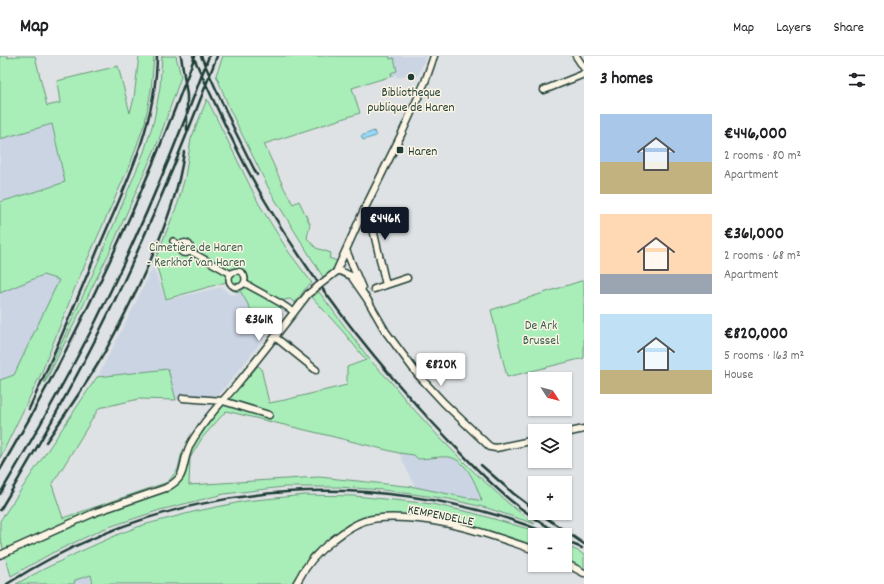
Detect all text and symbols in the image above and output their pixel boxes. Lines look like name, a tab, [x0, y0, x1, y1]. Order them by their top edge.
text: Map	[20, 14, 49, 41]
text: Map	[733, 18, 754, 38]
text: Layers	[776, 18, 811, 38]
text: Share	[833, 18, 864, 38]
text: 3 homes	[600, 68, 653, 92]
icon: filters	[846, 69, 868, 91]
marker: Bibliotheque publique de Haren	[406, 72, 416, 82]
place label: Bibliotheque publique de Haren	[368, 84, 454, 118]
text: €446,000	[724, 123, 787, 147]
icon: home	[632, 130, 680, 178]
place label: Haren	[408, 143, 437, 162]
marker: Haren	[395, 145, 405, 155]
text: 2 rooms · 80 m²	[724, 147, 801, 166]
text: Apartment	[724, 166, 778, 185]
pin: €446K	[357, 207, 413, 241]
text: €446K	[370, 210, 400, 229]
text: €361,000	[724, 223, 784, 247]
icon: home	[632, 230, 680, 278]
park label: Cimetière de Haren - Kerkhof van Haren	[147, 239, 245, 273]
text: 2 rooms · 68 m²	[724, 247, 801, 266]
text: Apartment	[724, 266, 778, 285]
pin: €361K	[231, 308, 287, 342]
text: €361K	[245, 311, 273, 330]
park label: De Ark Brussel	[523, 317, 559, 351]
text: €820,000	[724, 323, 788, 347]
icon: home	[632, 330, 680, 378]
text: 5 rooms · 163 m²	[724, 347, 804, 366]
pin: €820K	[413, 353, 469, 387]
text: €820K	[425, 356, 457, 375]
text: House	[724, 366, 753, 385]
north arrow	[528, 372, 572, 416]
map controls	[528, 372, 572, 572]
button: layers	[528, 424, 572, 468]
button: +	[528, 476, 572, 520]
street label: KEMPENDELLE	[406, 501, 475, 532]
button: −	[528, 528, 572, 572]

